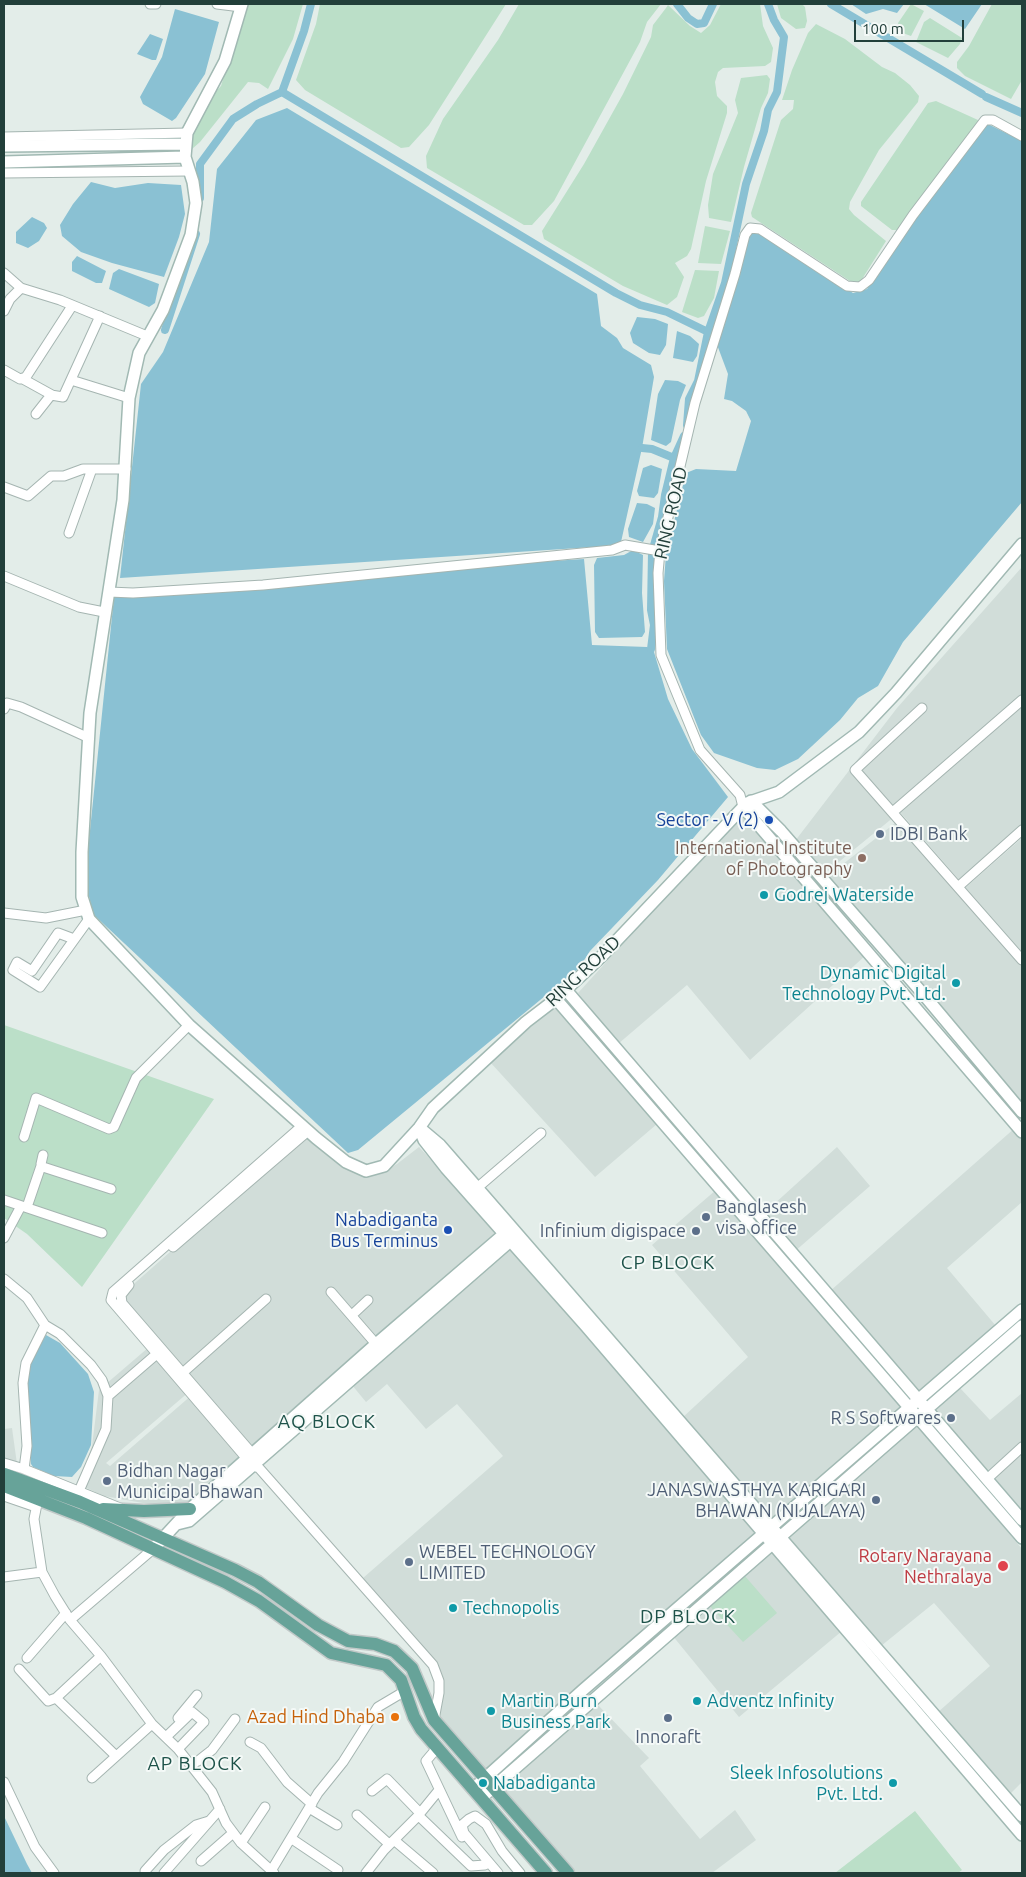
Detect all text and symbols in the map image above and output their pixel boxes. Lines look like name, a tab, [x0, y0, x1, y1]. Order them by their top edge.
scale bar	[856, 10, 966, 42]
text: 100 m	[862, 20, 904, 37]
street label: RING ROAD	[650, 465, 692, 561]
place label: Sector - V (2)	[656, 809, 759, 831]
marker: Sector - V (2)	[763, 814, 775, 826]
place label: IDBI Bank	[890, 823, 968, 845]
marker: IDBI Bank	[874, 828, 886, 840]
place label: International Institute of Photography	[675, 837, 852, 880]
marker: International Institute of Photography	[856, 852, 868, 864]
place label: Godrej Waterside	[774, 884, 914, 906]
marker: Godrej Waterside	[758, 889, 770, 901]
street label: RING ROAD	[541, 931, 625, 1011]
place label: Dynamic Digital Technology Pvt. Ltd.	[782, 962, 946, 1004]
marker: Dynamic Digital Technology Pvt. Ltd.	[950, 977, 962, 989]
place label: Banglasesh visa office	[716, 1196, 807, 1238]
place label: Nabadiganta Bus Terminus	[330, 1209, 438, 1252]
marker: Banglasesh visa office	[700, 1211, 712, 1223]
place label: Infinium digispace	[540, 1220, 686, 1242]
marker: Nabadiganta Bus Terminus	[442, 1224, 454, 1236]
marker: Infinium digispace	[690, 1225, 702, 1237]
district label: CP BLOCK	[620, 1252, 716, 1274]
place label: R S Softwares	[830, 1407, 941, 1429]
district label: AQ BLOCK	[277, 1411, 377, 1433]
marker: R S Softwares	[945, 1412, 957, 1424]
place label: Bidhan Nagar Municipal Bhawan	[117, 1460, 263, 1502]
marker: Bidhan Nagar Municipal Bhawan	[101, 1475, 113, 1487]
place label: JANASWASTHYA KARIGARI BHAWAN (NIJALAYA)	[647, 1479, 866, 1522]
marker: JANASWASTHYA KARIGARI BHAWAN (NIJALAYA)	[870, 1494, 882, 1506]
place label: WEBEL TECHNOLOGY LIMITED	[419, 1541, 596, 1584]
place label: Rotary Narayana Nethralaya	[858, 1545, 992, 1588]
marker: WEBEL TECHNOLOGY LIMITED	[403, 1556, 415, 1568]
marker: Rotary Narayana Nethralaya	[996, 1559, 1010, 1573]
place label: Technopolis	[463, 1597, 559, 1619]
marker: Technopolis	[447, 1602, 459, 1614]
district label: DP BLOCK	[639, 1606, 737, 1628]
place label: Martin Burn Business Park	[501, 1690, 611, 1732]
place label: Adventz Infinity	[707, 1690, 834, 1712]
marker: Adventz Infinity	[691, 1695, 703, 1707]
marker: Martin Burn Business Park	[485, 1705, 497, 1717]
place label: Azad Hind Dhaba	[247, 1706, 385, 1728]
marker: Azad Hind Dhaba	[389, 1711, 401, 1723]
marker: Innoraft	[662, 1712, 674, 1724]
place label: Innoraft	[635, 1726, 701, 1748]
district label: AP BLOCK	[146, 1753, 244, 1775]
place label: Sleek Infosolutions Pvt. Ltd.	[730, 1762, 883, 1805]
place label: Nabadiganta	[493, 1772, 596, 1794]
marker: Nabadiganta	[477, 1777, 489, 1789]
marker: Sleek Infosolutions Pvt. Ltd.	[887, 1777, 899, 1789]

